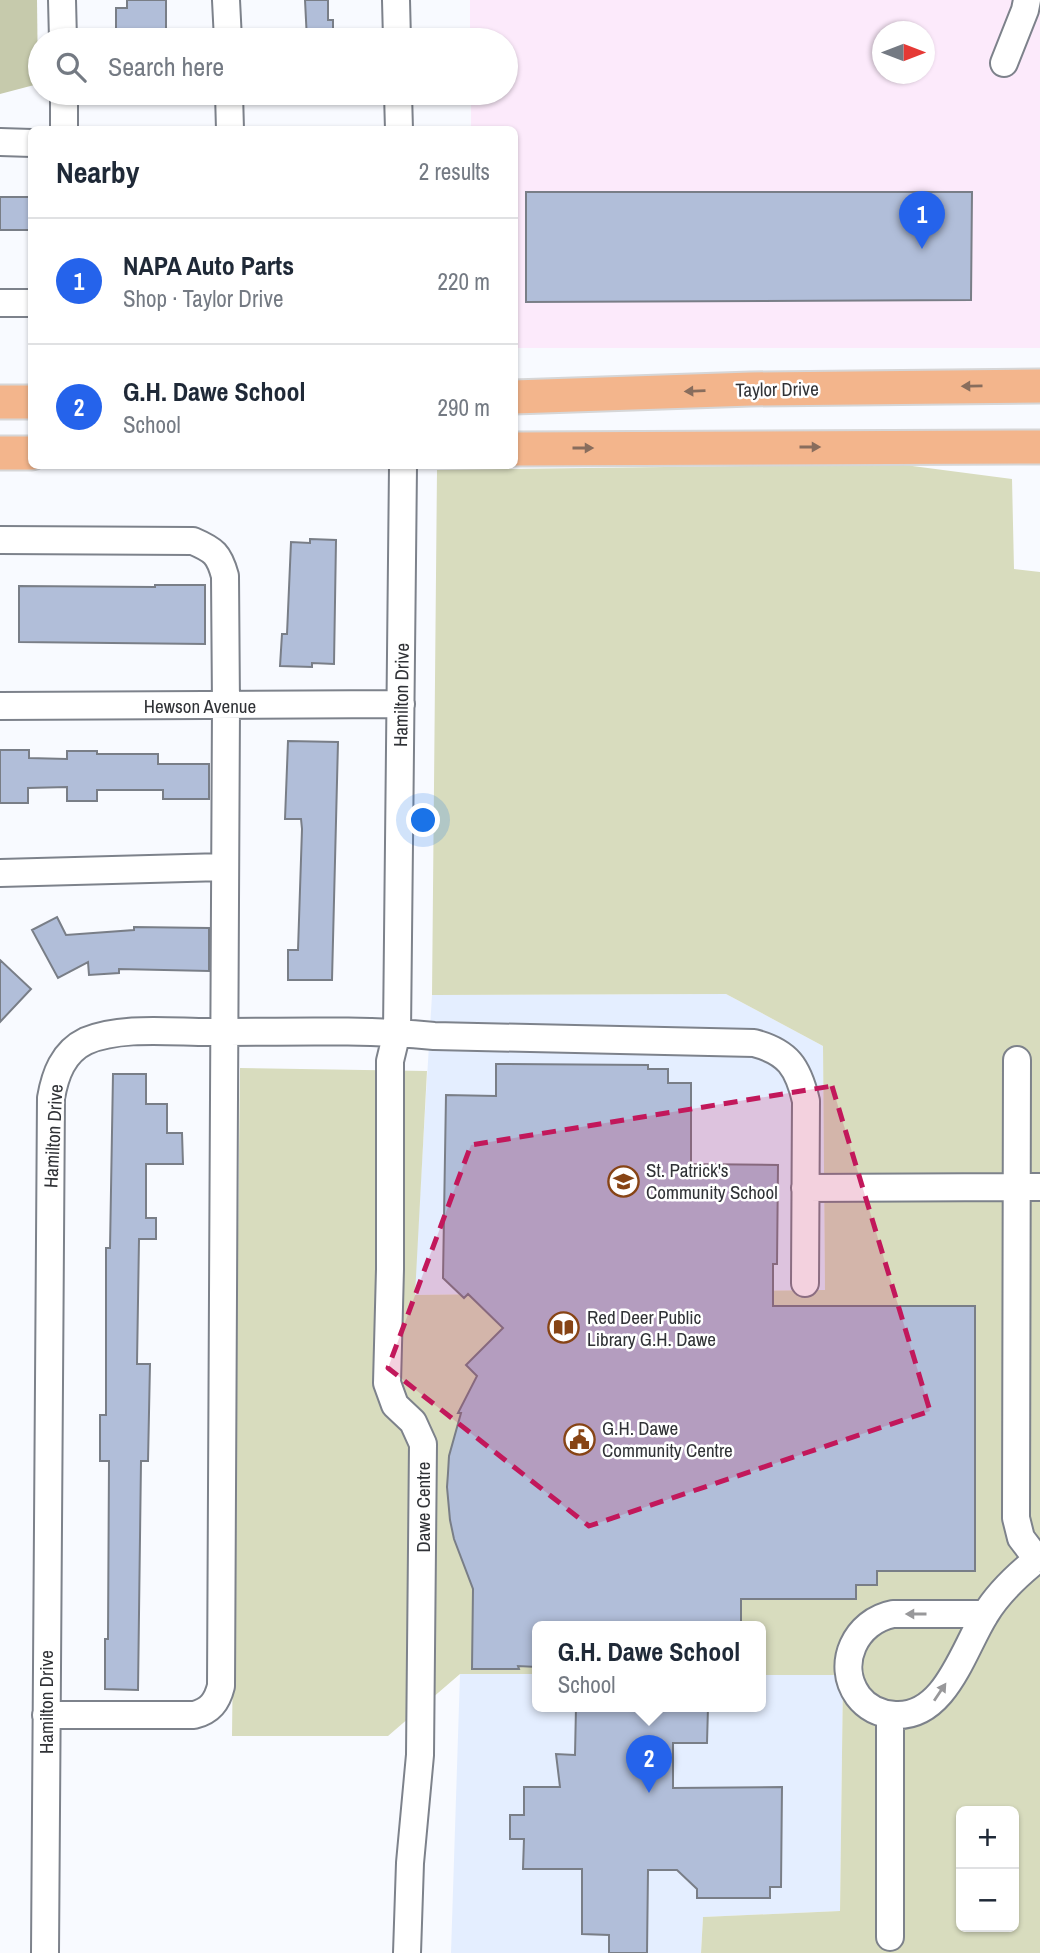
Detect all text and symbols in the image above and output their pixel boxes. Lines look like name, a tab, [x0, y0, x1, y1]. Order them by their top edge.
north arrow	[872, 21, 935, 84]
search box	[28, 28, 518, 105]
icon: search	[52, 48, 90, 86]
text: Search here	[108, 49, 224, 84]
text: Nearby	[56, 152, 139, 192]
text: 2 results	[419, 156, 490, 187]
pin: 1	[899, 191, 945, 249]
text: NAPA Auto Parts	[123, 248, 294, 283]
text: 1	[74, 266, 84, 297]
text: 220 m	[438, 266, 490, 297]
text: Shop · Taylor Drive	[123, 283, 283, 314]
text: G.H. Dawe School	[123, 374, 305, 409]
street label: Taylor Drive	[735, 375, 819, 403]
one-way arrow	[961, 381, 983, 392]
one-way arrow	[684, 385, 706, 397]
text: 2	[74, 392, 84, 423]
text: 290 m	[438, 392, 490, 423]
text: School	[123, 409, 181, 440]
one-way arrow	[799, 441, 821, 453]
one-way arrow	[572, 442, 594, 454]
street label: Hamilton Drive	[387, 643, 415, 747]
street label: Hewson Avenue	[144, 693, 256, 719]
your location	[406, 803, 440, 837]
street label: Hamilton Drive	[37, 1083, 69, 1189]
place label: St. Patrick's Community School	[646, 1157, 778, 1205]
school or university icon: St. Patrick's Community School	[606, 1164, 640, 1198]
place label: Red Deer Public Library G.H. Dawe	[587, 1304, 716, 1352]
library icon: Red Deer Public Library G.H. Dawe	[547, 1311, 581, 1345]
place label: G.H. Dawe Community Centre	[602, 1415, 733, 1463]
public building icon: G.H. Dawe Community Centre	[562, 1422, 596, 1456]
street label: Dawe Centre	[410, 1462, 436, 1552]
one-way arrow	[905, 1608, 927, 1620]
popup	[532, 1621, 766, 1712]
text: G.H. Dawe School	[558, 1634, 740, 1669]
street label: Hamilton Drive	[33, 1650, 59, 1754]
text: School	[558, 1669, 615, 1700]
one-way arrow	[933, 1683, 946, 1702]
pin: 2	[626, 1735, 672, 1793]
map controls	[956, 1806, 1019, 1932]
button: +	[956, 1806, 1019, 1869]
button: −	[956, 1869, 1019, 1932]

